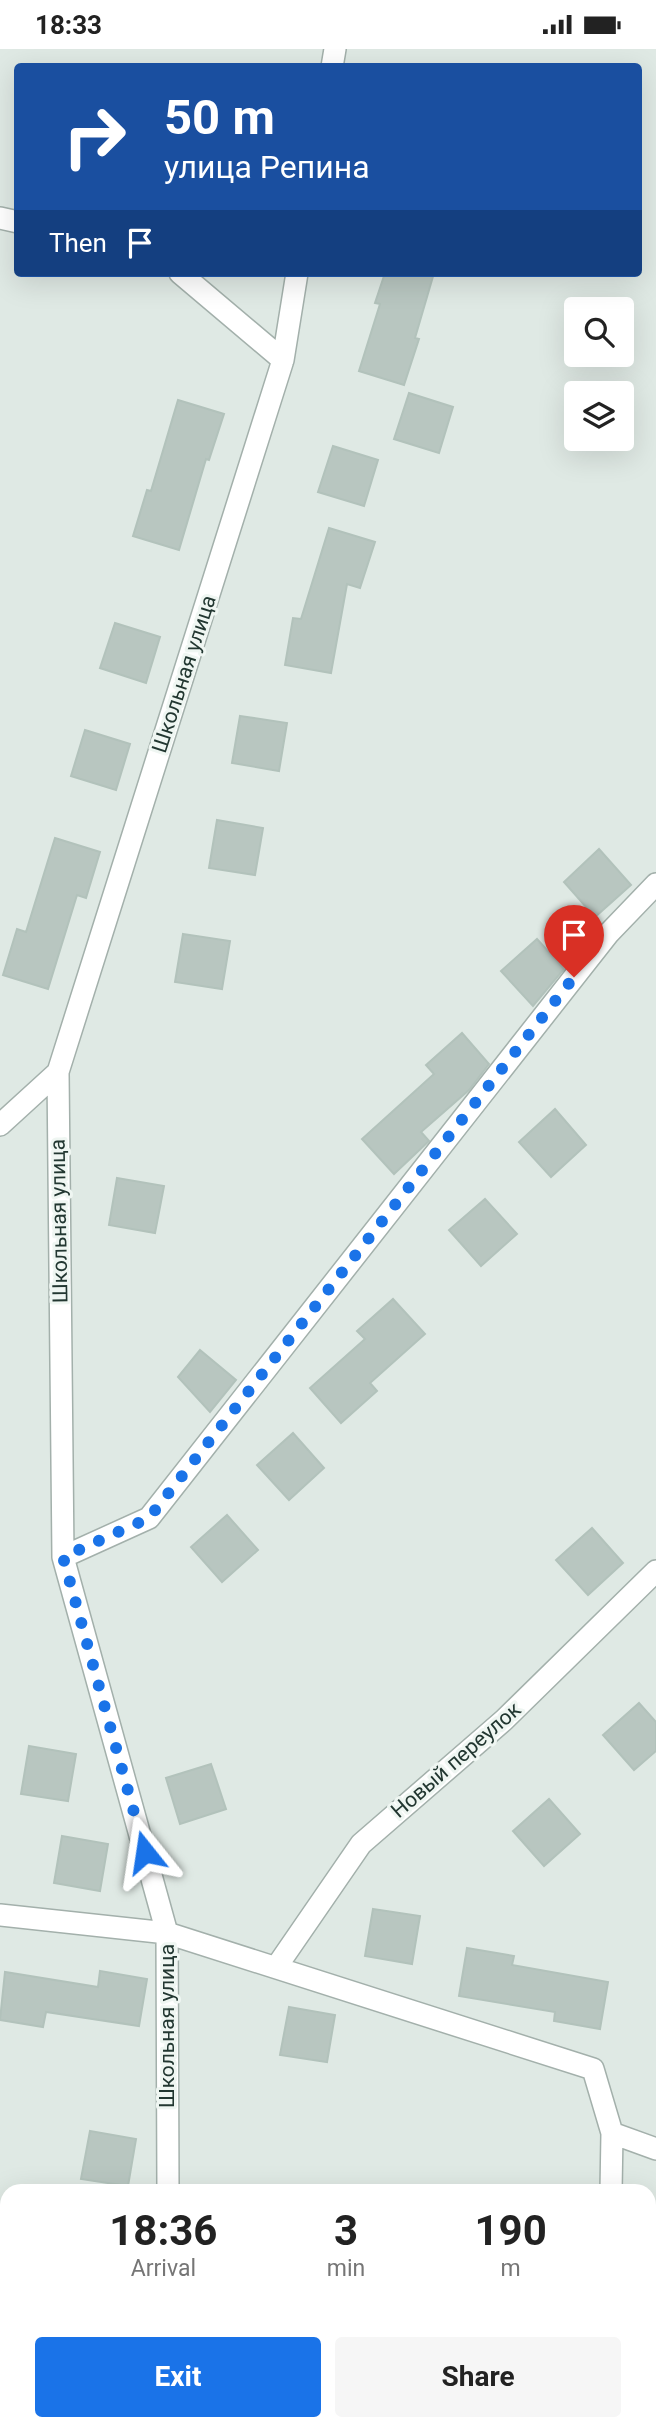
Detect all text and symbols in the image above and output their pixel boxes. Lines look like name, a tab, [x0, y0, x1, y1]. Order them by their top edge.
text: 18:33	[35, 10, 102, 40]
text: 50 m	[164, 89, 275, 146]
icon: right	[49, 91, 140, 182]
text: улица Репина	[164, 148, 370, 186]
icon: arrive	[121, 224, 159, 262]
text: Then	[49, 228, 107, 258]
map controls	[564, 297, 634, 451]
button: search	[564, 297, 634, 367]
button: layers	[564, 381, 634, 451]
street label: Школьная улица	[147, 592, 221, 756]
pin	[544, 905, 604, 977]
icon: arrive	[555, 916, 593, 954]
street label: Школьная улица	[46, 1139, 72, 1303]
street label: Новый переулок	[386, 1697, 526, 1823]
position arrow	[108, 1815, 182, 1889]
street label: Школьная улица	[155, 1944, 179, 2108]
text: 18:36	[109, 2206, 217, 2255]
text: 3	[334, 2206, 358, 2255]
text: 190	[474, 2206, 547, 2255]
text: Arrival	[131, 2255, 196, 2282]
text: min	[327, 2255, 365, 2282]
text: m	[501, 2255, 521, 2282]
button: Exit	[35, 2337, 321, 2417]
button: Share	[335, 2337, 621, 2417]

